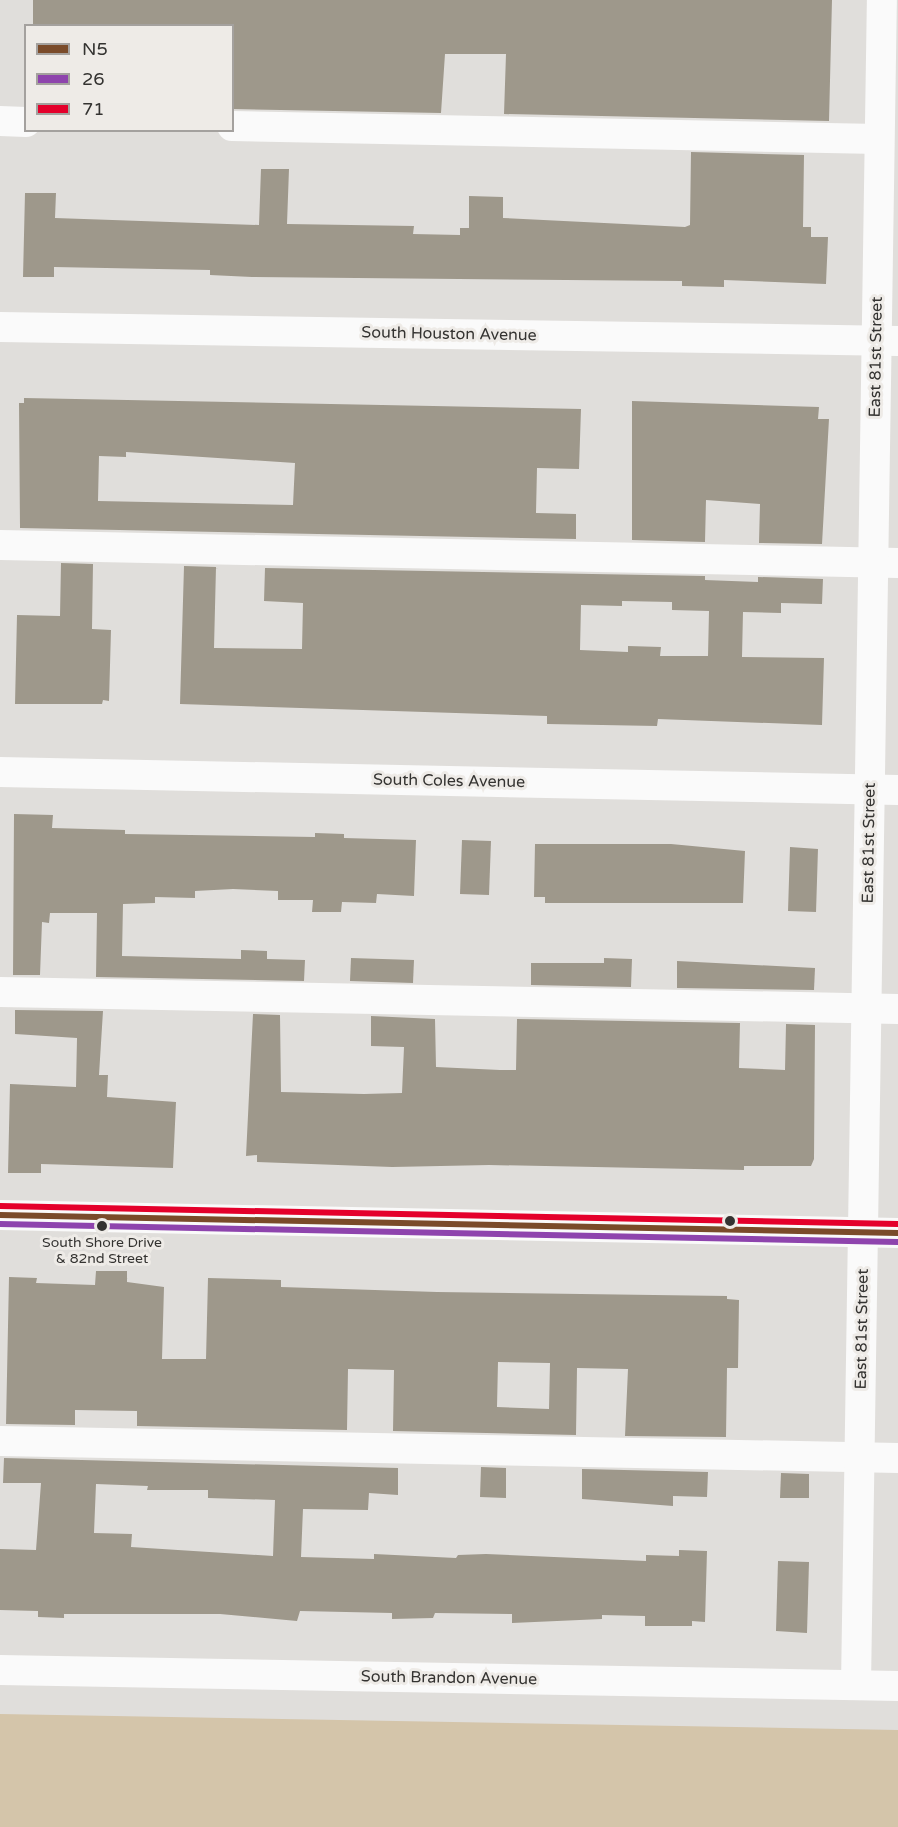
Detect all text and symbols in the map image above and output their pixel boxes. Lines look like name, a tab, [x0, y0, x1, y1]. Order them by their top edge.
legend	[24, 24, 234, 132]
text: N5	[82, 38, 108, 60]
text: 26	[82, 68, 105, 90]
text: 71	[82, 98, 105, 120]
street label: East 81st Street	[865, 296, 887, 418]
street label: South Houston Avenue	[361, 323, 537, 345]
street label: South Coles Avenue	[373, 770, 525, 792]
street label: East 81st Street	[858, 782, 880, 904]
unlabelled marker	[724, 1215, 736, 1227]
marker: South Shore Drive & 82nd Street	[96, 1220, 108, 1232]
place label: South Shore Drive & 82nd Street	[42, 1235, 162, 1268]
street label: East 81st Street	[851, 1268, 873, 1390]
street label: South Brandon Avenue	[361, 1667, 537, 1689]

